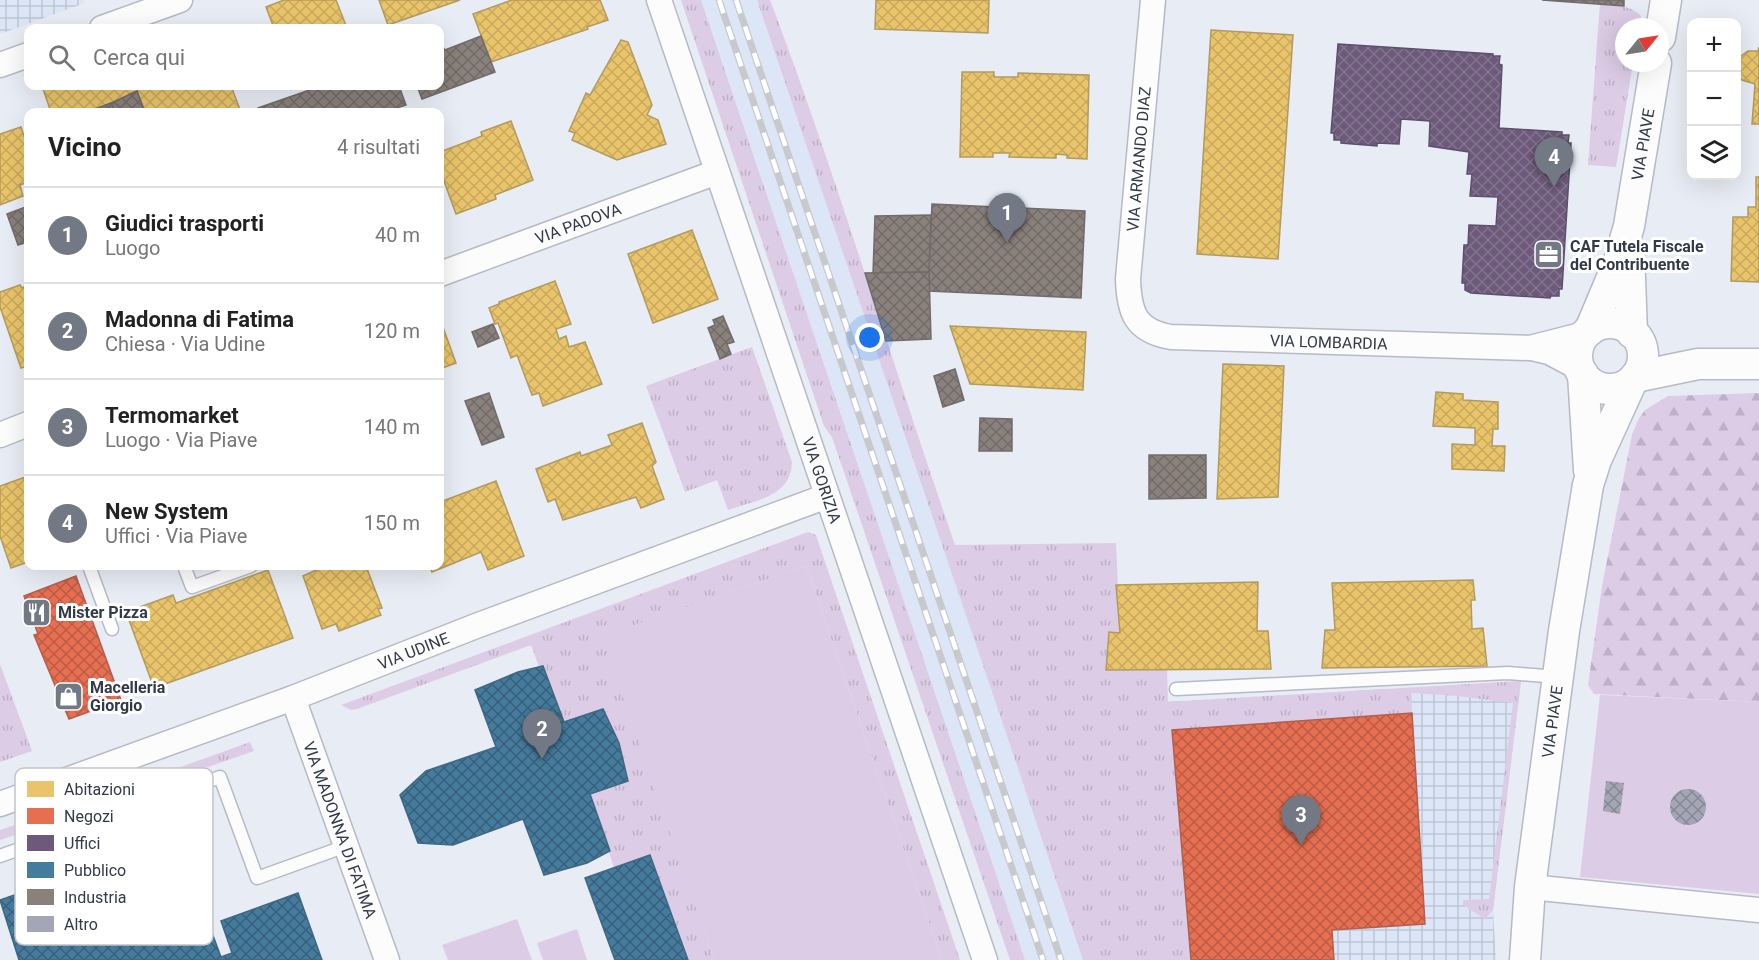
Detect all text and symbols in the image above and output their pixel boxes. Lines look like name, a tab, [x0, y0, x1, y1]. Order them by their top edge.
north arrow	[1615, 18, 1669, 72]
map controls	[1687, 18, 1741, 180]
button: +	[1687, 18, 1741, 72]
search box	[24, 24, 444, 90]
icon: search	[45, 41, 78, 74]
text: Cerca qui	[93, 45, 185, 70]
button: −	[1687, 72, 1741, 126]
street label: VIA ARMANDO DIAZ	[1123, 86, 1155, 232]
street label: VIA PIAVE	[1627, 107, 1658, 182]
button: layers	[1687, 126, 1741, 180]
text: Vicino	[48, 132, 122, 162]
text: 4 risultati	[337, 135, 420, 159]
pin: 4	[1534, 138, 1574, 187]
pin: 1	[988, 194, 1026, 243]
street label: VIA PADOVA	[532, 199, 624, 248]
text: Giudici trasporti	[105, 211, 264, 236]
text: 1	[62, 223, 73, 247]
text: 40 m	[375, 223, 420, 247]
text: Luogo	[105, 236, 160, 260]
place label: CAF Tutela Fiscale del Contribuente	[1570, 237, 1704, 274]
office icon: CAF Tutela Fiscale del Contribuente	[1533, 239, 1565, 271]
text: Madonna di Fatima	[105, 307, 294, 332]
text: 2	[62, 319, 73, 343]
text: 120 m	[364, 319, 420, 343]
your location	[855, 323, 884, 352]
street label: VIA LOMBARDIA	[1270, 331, 1389, 353]
text: Chiesa · Via Udine	[105, 332, 265, 356]
text: Termomarket	[105, 403, 239, 428]
text: 3	[62, 415, 73, 439]
text: 140 m	[364, 415, 420, 439]
text: Luogo · Via Piave	[105, 428, 257, 452]
street label: VIA GORIZIA	[799, 435, 846, 526]
text: New System	[105, 499, 228, 524]
text: 4	[62, 511, 73, 535]
text: 150 m	[364, 511, 420, 535]
text: Uffici · Via Piave	[105, 524, 247, 548]
restaurant icon: Mister Pizza	[21, 596, 53, 628]
place label: Mister Pizza	[58, 603, 148, 622]
street label: VIA UDINE	[375, 628, 452, 673]
place label: Macelleria Giorgio	[90, 678, 166, 715]
shop icon: Macelleria Giorgio	[53, 680, 85, 712]
street label: VIA PIAVE	[1538, 684, 1566, 759]
pin: 2	[522, 710, 562, 759]
street label: VIA MADONNA DI FATIMA	[300, 739, 381, 921]
legend	[15, 768, 213, 945]
text: Abitazioni	[64, 780, 135, 799]
pin: 3	[1282, 796, 1320, 845]
text: Negozi	[64, 807, 114, 826]
text: Uffici	[64, 834, 100, 853]
text: Pubblico	[64, 861, 126, 880]
text: Industria	[64, 888, 127, 907]
text: Altro	[64, 915, 98, 934]

